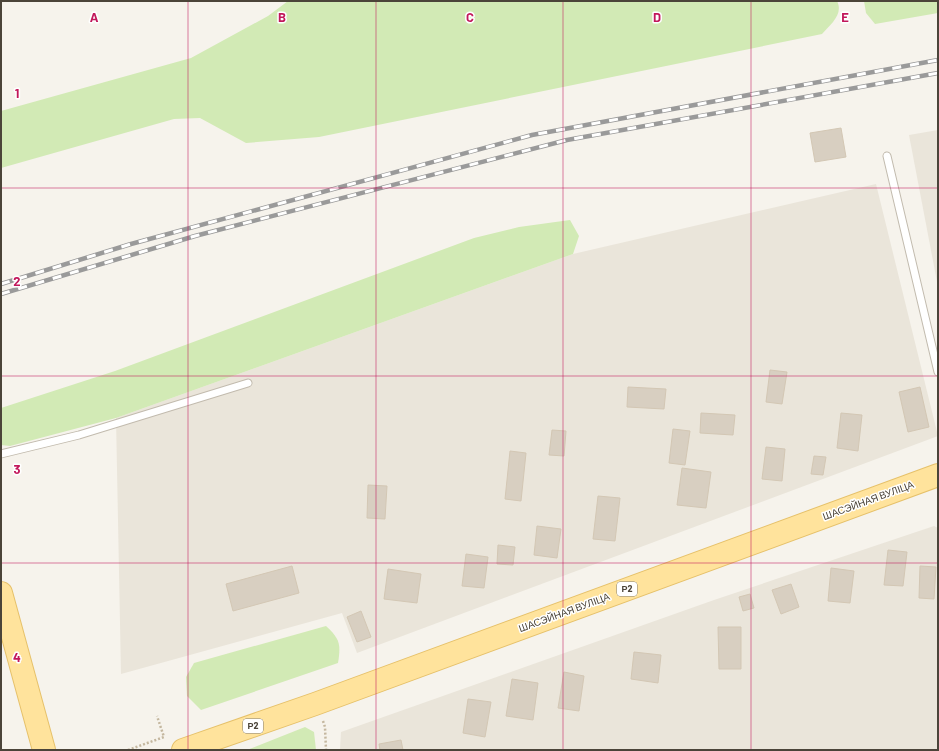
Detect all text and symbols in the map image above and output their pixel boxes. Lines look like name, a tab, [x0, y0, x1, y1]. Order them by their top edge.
text: A	[90, 9, 99, 25]
text: B	[278, 9, 286, 25]
text: C	[466, 9, 474, 25]
text: D	[653, 9, 661, 25]
text: E	[841, 9, 849, 25]
text: 1	[15, 85, 19, 101]
text: 2	[13, 273, 21, 289]
text: 3	[13, 461, 21, 477]
street label: ШАСЭЙНАЯ ВУЛІЦА	[821, 478, 915, 522]
road number: Р2	[617, 582, 637, 596]
street label: ШАСЭЙНАЯ ВУЛІЦА	[517, 590, 611, 634]
text: 4	[13, 649, 21, 665]
road number: Р2	[243, 719, 263, 733]

